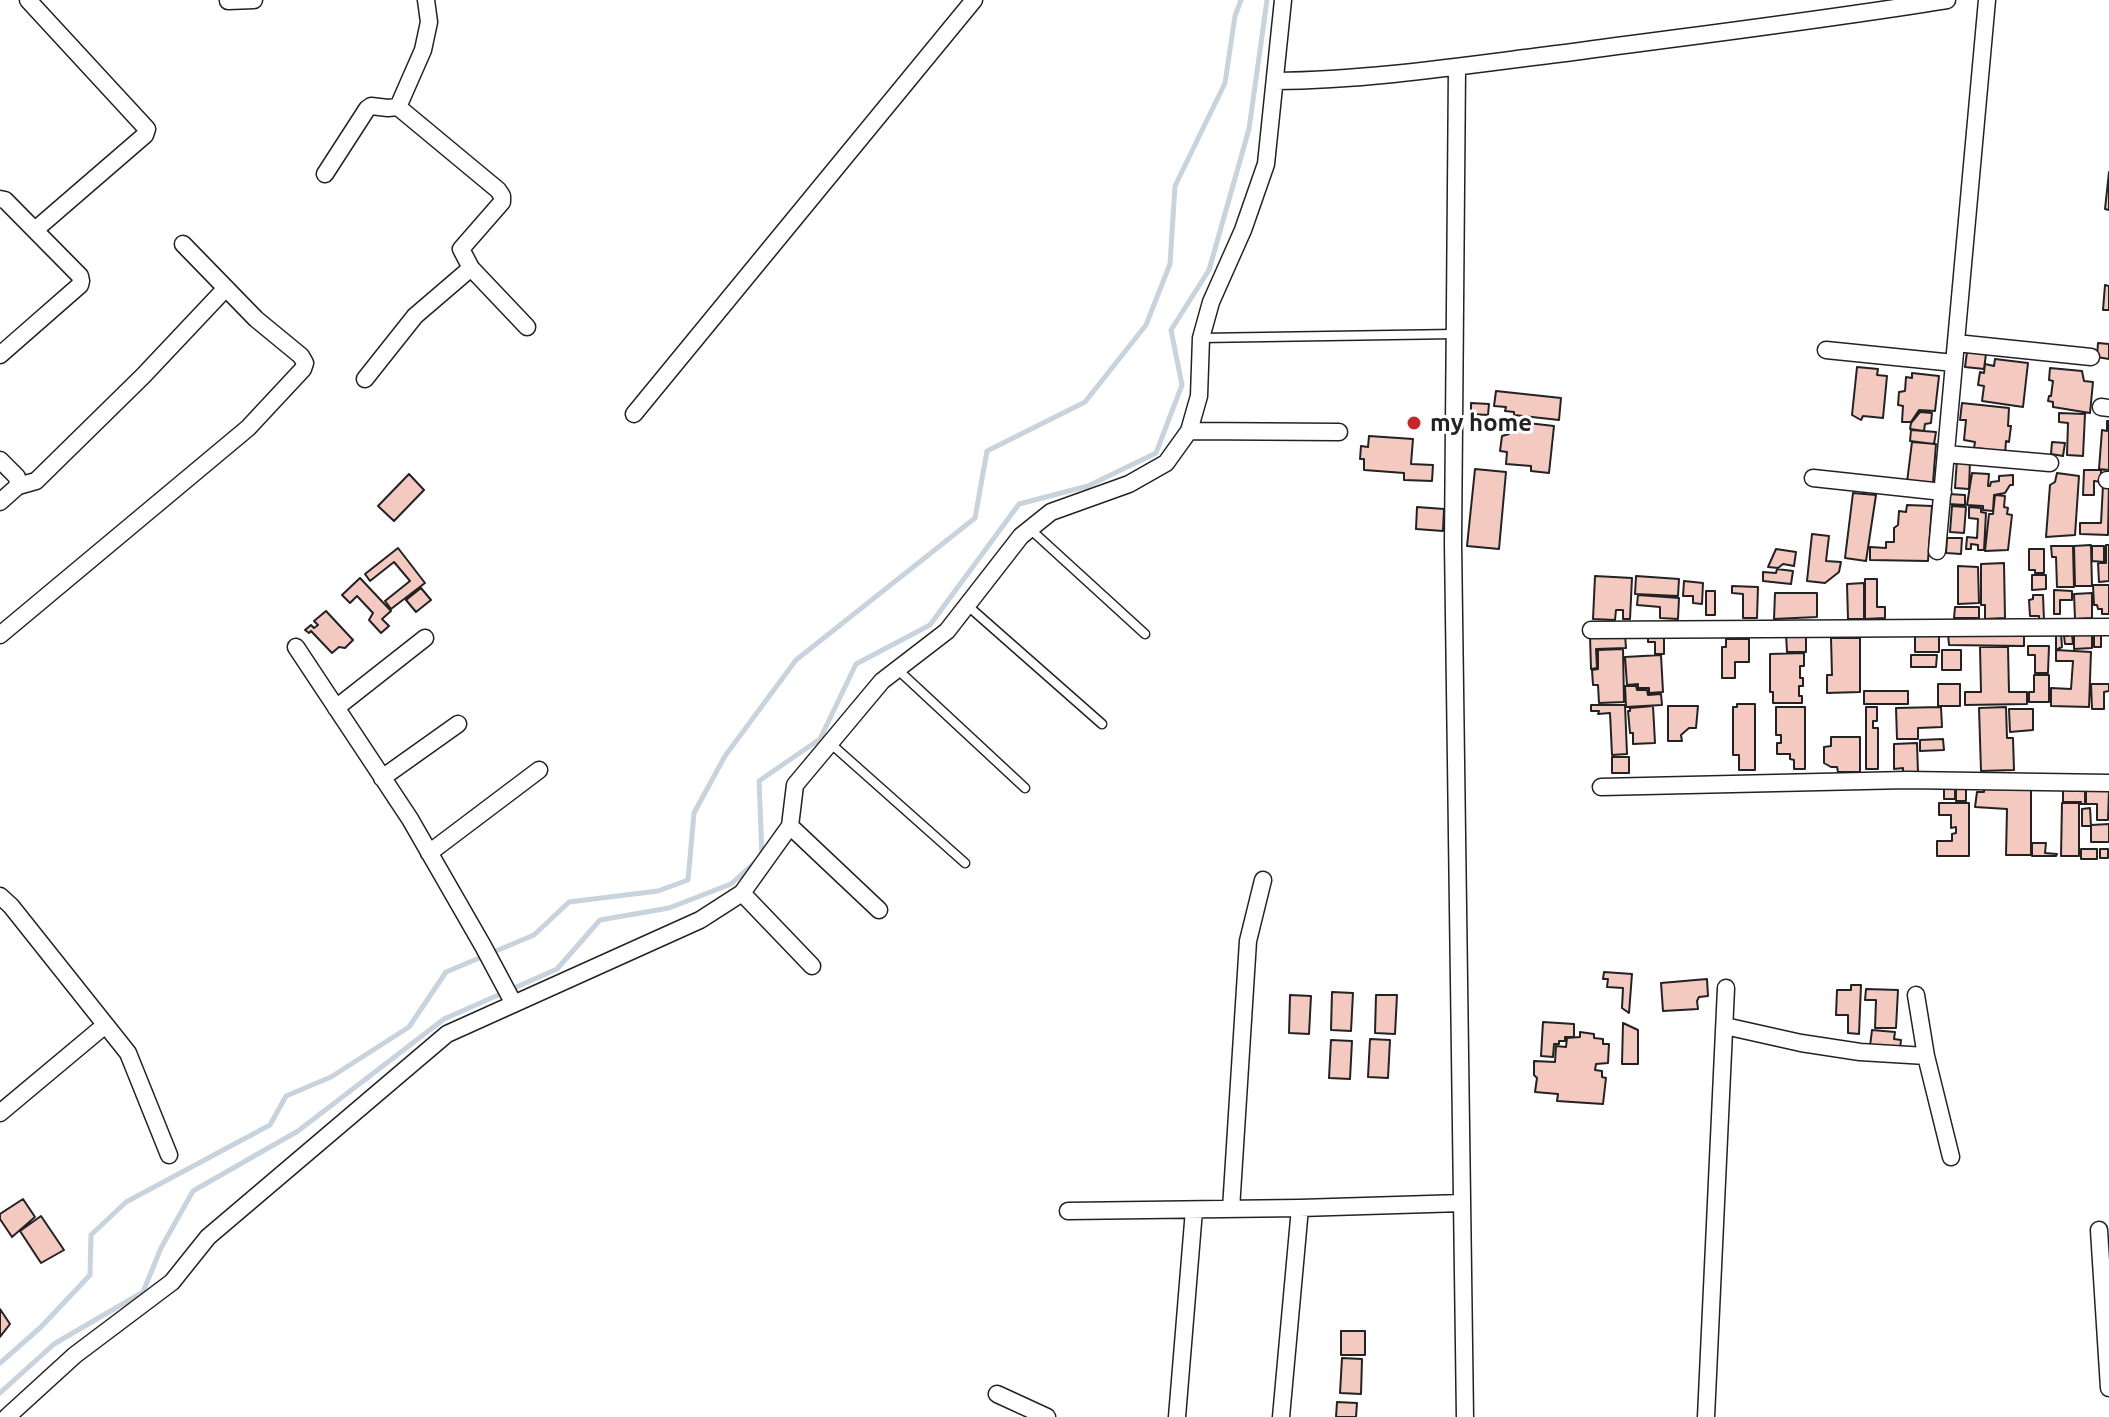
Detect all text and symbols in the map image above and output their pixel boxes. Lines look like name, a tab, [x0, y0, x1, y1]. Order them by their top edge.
place label: my home	[1430, 409, 1532, 437]
marker: my home	[1405, 414, 1423, 432]

